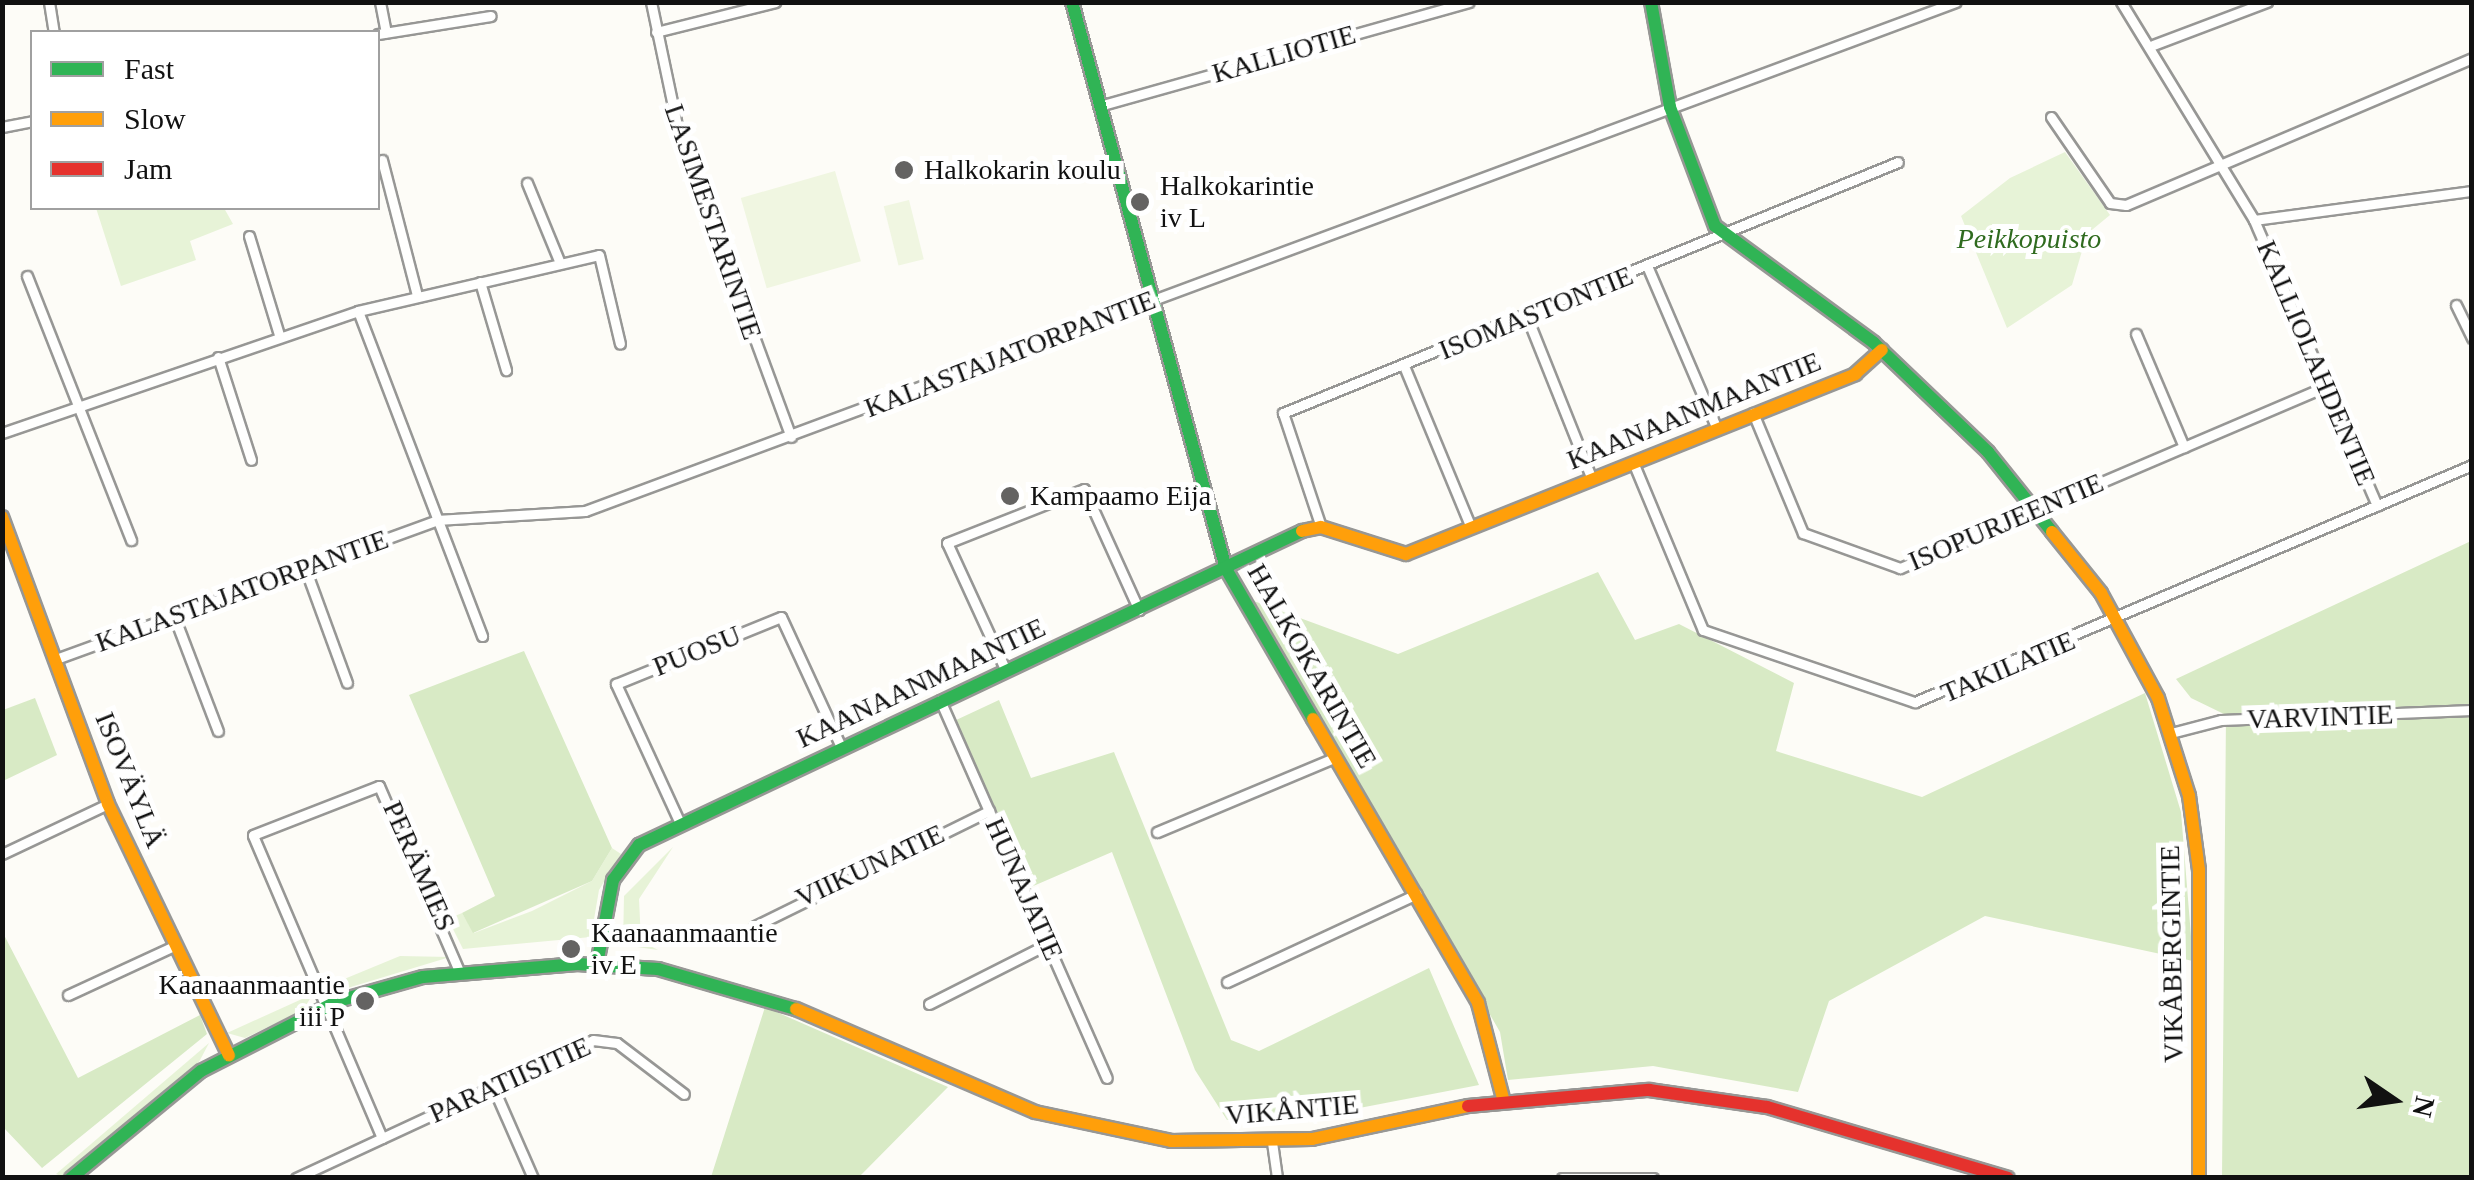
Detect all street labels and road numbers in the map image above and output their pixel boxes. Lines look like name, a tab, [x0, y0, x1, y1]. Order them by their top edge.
street label: KALLIOTIE	[1208, 17, 1360, 91]
street label: LASIMESTARINTIE	[657, 100, 769, 344]
street label: KALLIOLAHDENTIE	[2249, 235, 2383, 491]
street label: ISOMASTONTIE	[1434, 259, 1638, 367]
street label: KALASTAJATORPANTIE	[860, 283, 1160, 425]
street label: KAANAANMAANTIE	[1562, 345, 1826, 477]
street label: ISOPURJEENTIE	[1904, 466, 2108, 578]
street label: KALASTAJATORPANTIE	[91, 522, 393, 660]
street label: HALKOKARINTIE	[1240, 558, 1384, 774]
street label: KAANAANMAANTIE	[791, 611, 1051, 755]
street label: PUOSU	[648, 618, 746, 684]
street label: TAKILATIE	[1936, 624, 2080, 710]
street label: VARVINTIE	[2246, 698, 2394, 736]
street label: ISOVÄYLÄ	[88, 707, 172, 853]
street label: PERÄMIES	[375, 796, 463, 936]
street label: HUNAJATIE	[978, 813, 1070, 965]
street label: VIIKUNATIE	[790, 817, 950, 915]
street label: VIKÅBERGINTIE	[2153, 845, 2191, 1063]
street label: PARATIISITIE	[424, 1029, 596, 1131]
street label: VIKÅNTIE	[1224, 1087, 1360, 1133]

